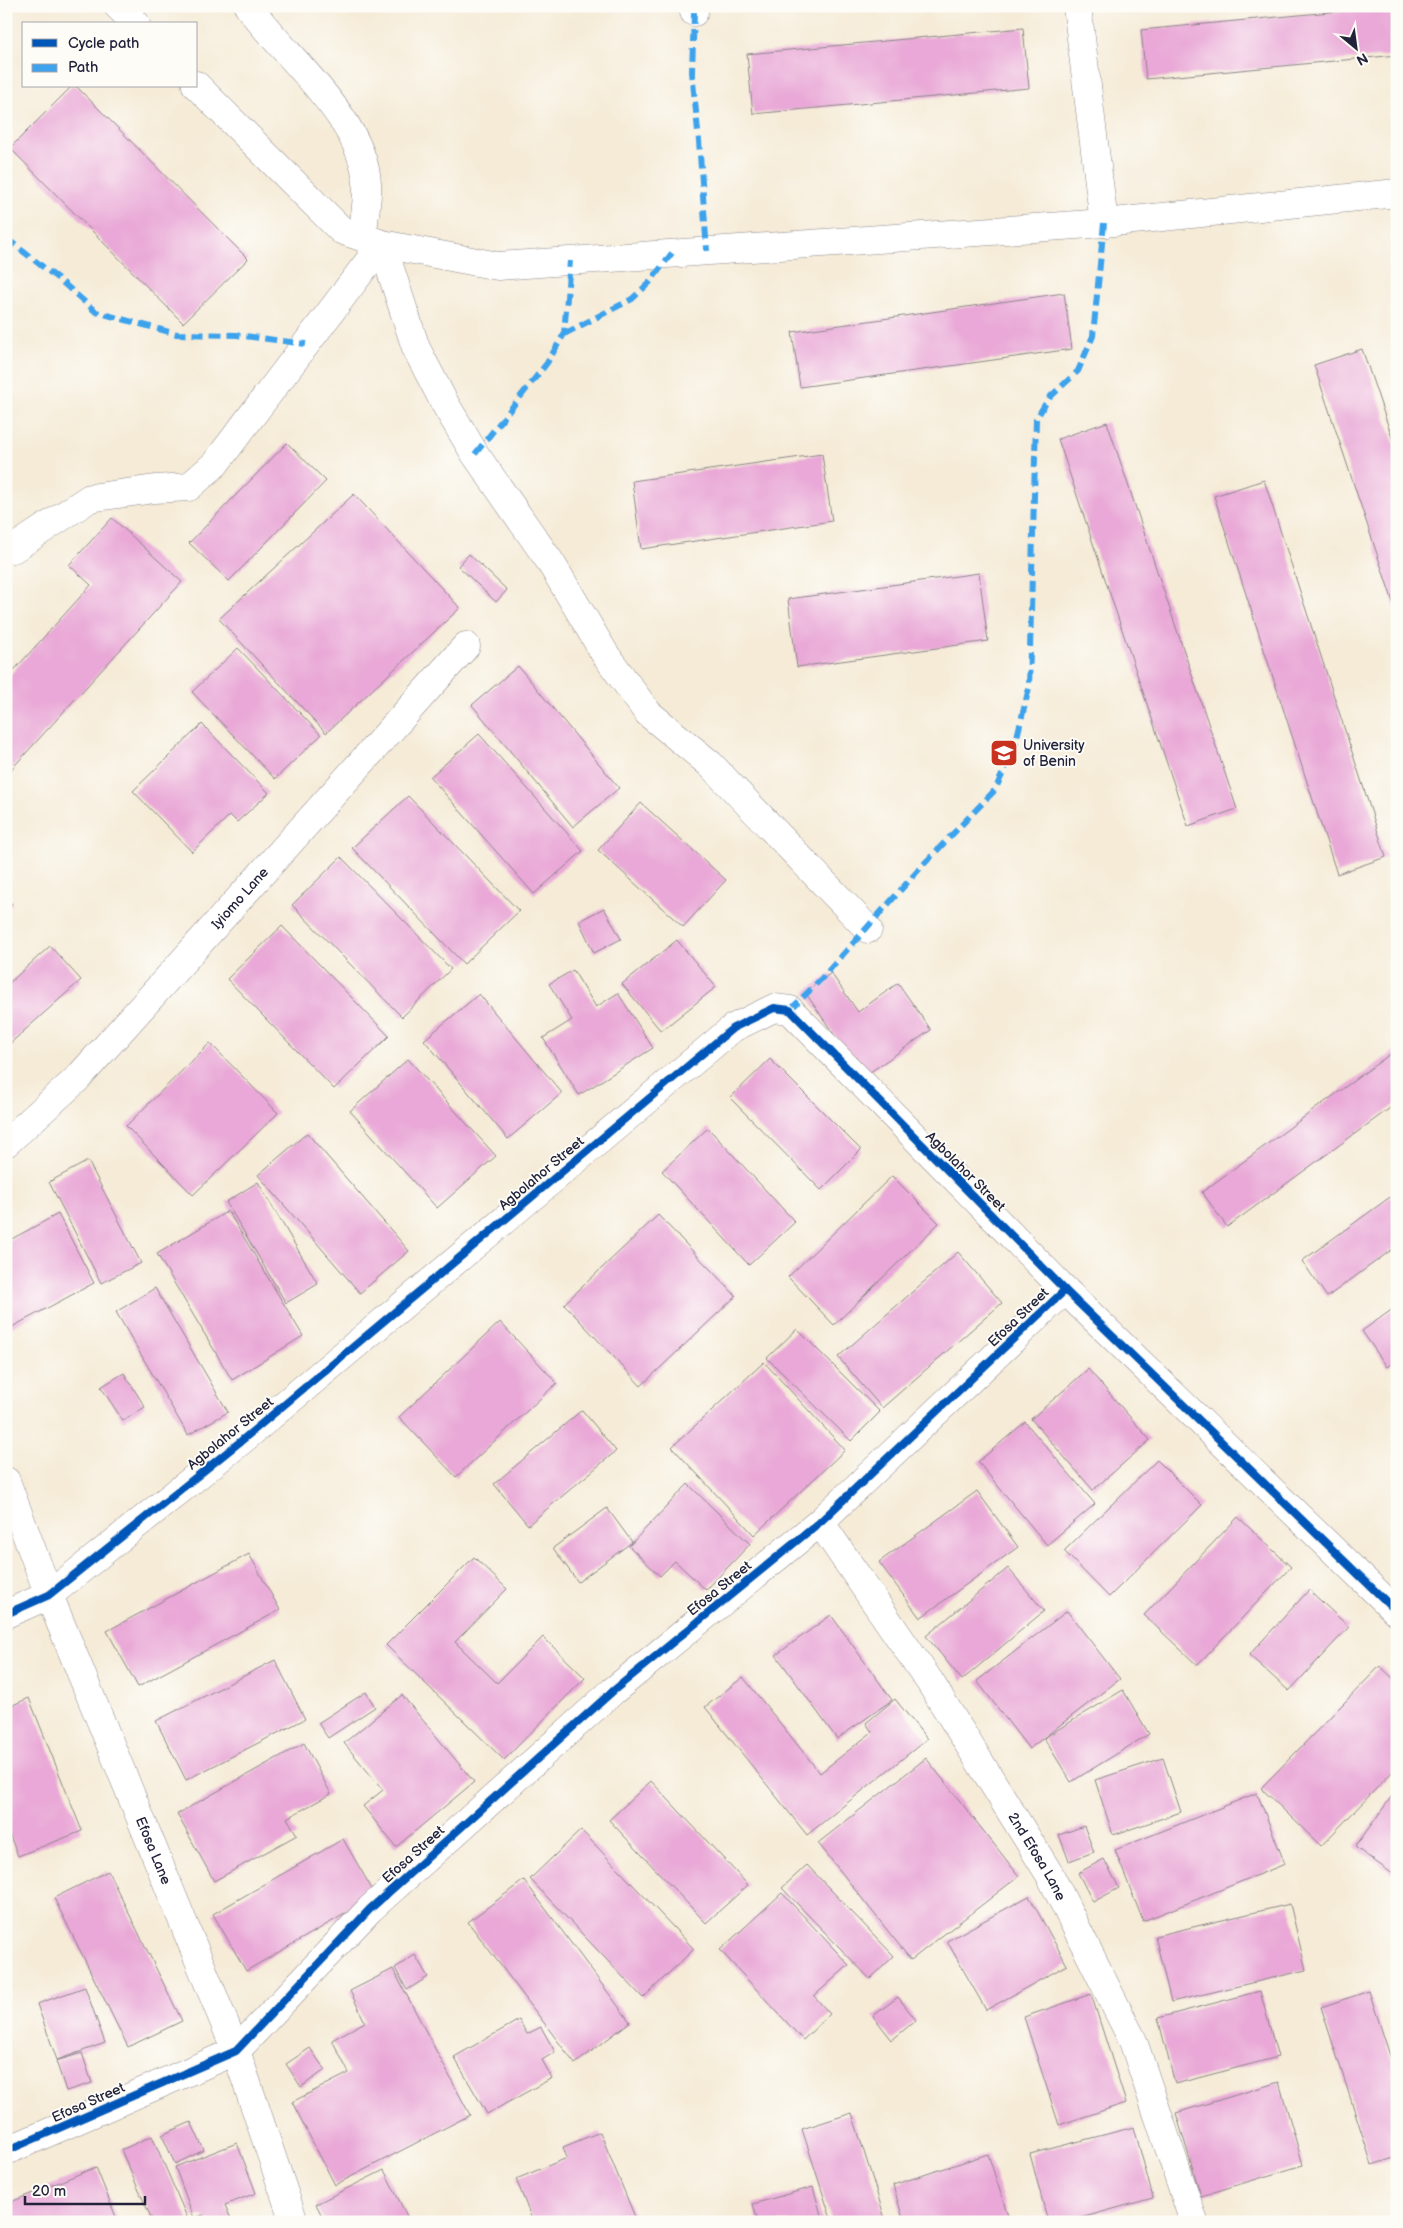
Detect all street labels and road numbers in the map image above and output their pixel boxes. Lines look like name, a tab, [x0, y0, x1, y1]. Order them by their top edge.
street label: Iyiomo Lane	[208, 864, 272, 933]
street label: Agbolahor Street	[922, 1128, 1010, 1215]
street label: Agbolahor Street	[495, 1132, 588, 1214]
street label: Efosa Street	[984, 1284, 1053, 1350]
street label: Agbolahor Street	[184, 1393, 277, 1473]
street label: Efosa Street	[684, 1557, 755, 1619]
street label: 2nd Efosa Lane	[1004, 1810, 1069, 1903]
street label: Efosa Lane	[132, 1814, 175, 1887]
street label: Efosa Street	[379, 1822, 448, 1887]
street label: Efosa Street	[49, 2079, 128, 2126]

